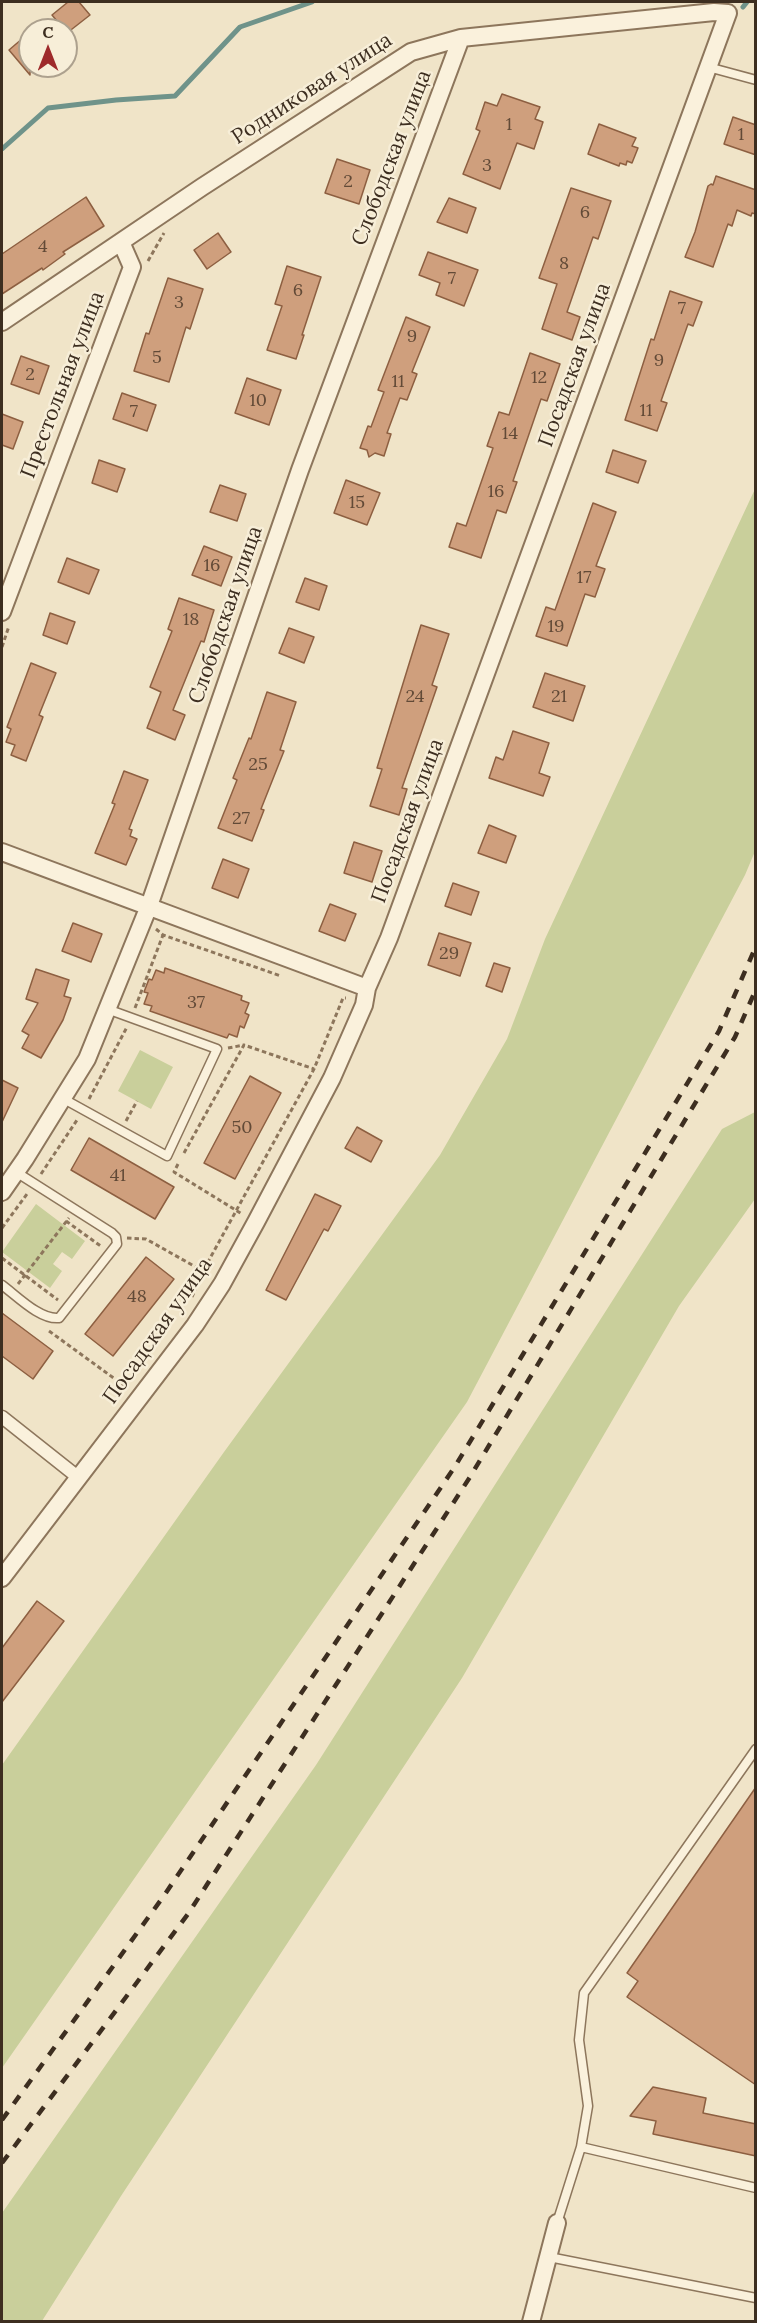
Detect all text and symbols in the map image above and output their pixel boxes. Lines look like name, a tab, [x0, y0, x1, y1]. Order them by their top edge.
north arrow	[18, 18, 78, 78]
text: С	[42, 22, 54, 42]
street label: Родниковая улица	[227, 28, 397, 150]
street label: Слободская улица	[347, 67, 437, 249]
house number: 1	[506, 114, 512, 136]
house number: 1	[738, 124, 744, 146]
house number: 3	[482, 155, 492, 177]
house number: 2	[343, 171, 353, 193]
house number: 6	[580, 202, 590, 224]
house number: 4	[38, 236, 48, 258]
house number: 8	[559, 253, 569, 275]
house number: 7	[448, 268, 456, 290]
street label: Посадская улица	[534, 279, 616, 451]
house number: 6	[293, 280, 303, 302]
street label: Престольная улица	[16, 288, 110, 482]
house number: 3	[174, 292, 184, 314]
house number: 7	[678, 298, 686, 320]
house number: 9	[407, 326, 417, 348]
house number: 5	[152, 347, 162, 369]
house number: 9	[654, 350, 664, 372]
house number: 2	[25, 364, 35, 386]
house number: 12	[531, 367, 547, 389]
house number: 11	[391, 371, 405, 393]
house number: 10	[249, 390, 267, 412]
house number: 11	[639, 400, 653, 422]
house number: 7	[130, 401, 138, 423]
house number: 14	[502, 423, 518, 445]
house number: 16	[488, 481, 504, 503]
house number: 15	[349, 492, 365, 514]
street label: Слободская улица	[184, 523, 268, 707]
house number: 16	[204, 555, 220, 577]
house number: 17	[577, 567, 591, 589]
house number: 18	[183, 609, 199, 631]
house number: 19	[548, 616, 564, 638]
house number: 24	[405, 686, 425, 708]
house number: 21	[551, 686, 567, 708]
street label: Посадская улица	[367, 735, 449, 907]
house number: 25	[248, 754, 268, 776]
house number: 27	[232, 808, 250, 830]
house number: 29	[439, 943, 459, 965]
house number: 37	[187, 992, 205, 1014]
house number: 50	[232, 1117, 252, 1139]
house number: 41	[110, 1165, 126, 1187]
street label: Посадская улица	[98, 1253, 218, 1409]
house number: 48	[127, 1286, 147, 1308]

